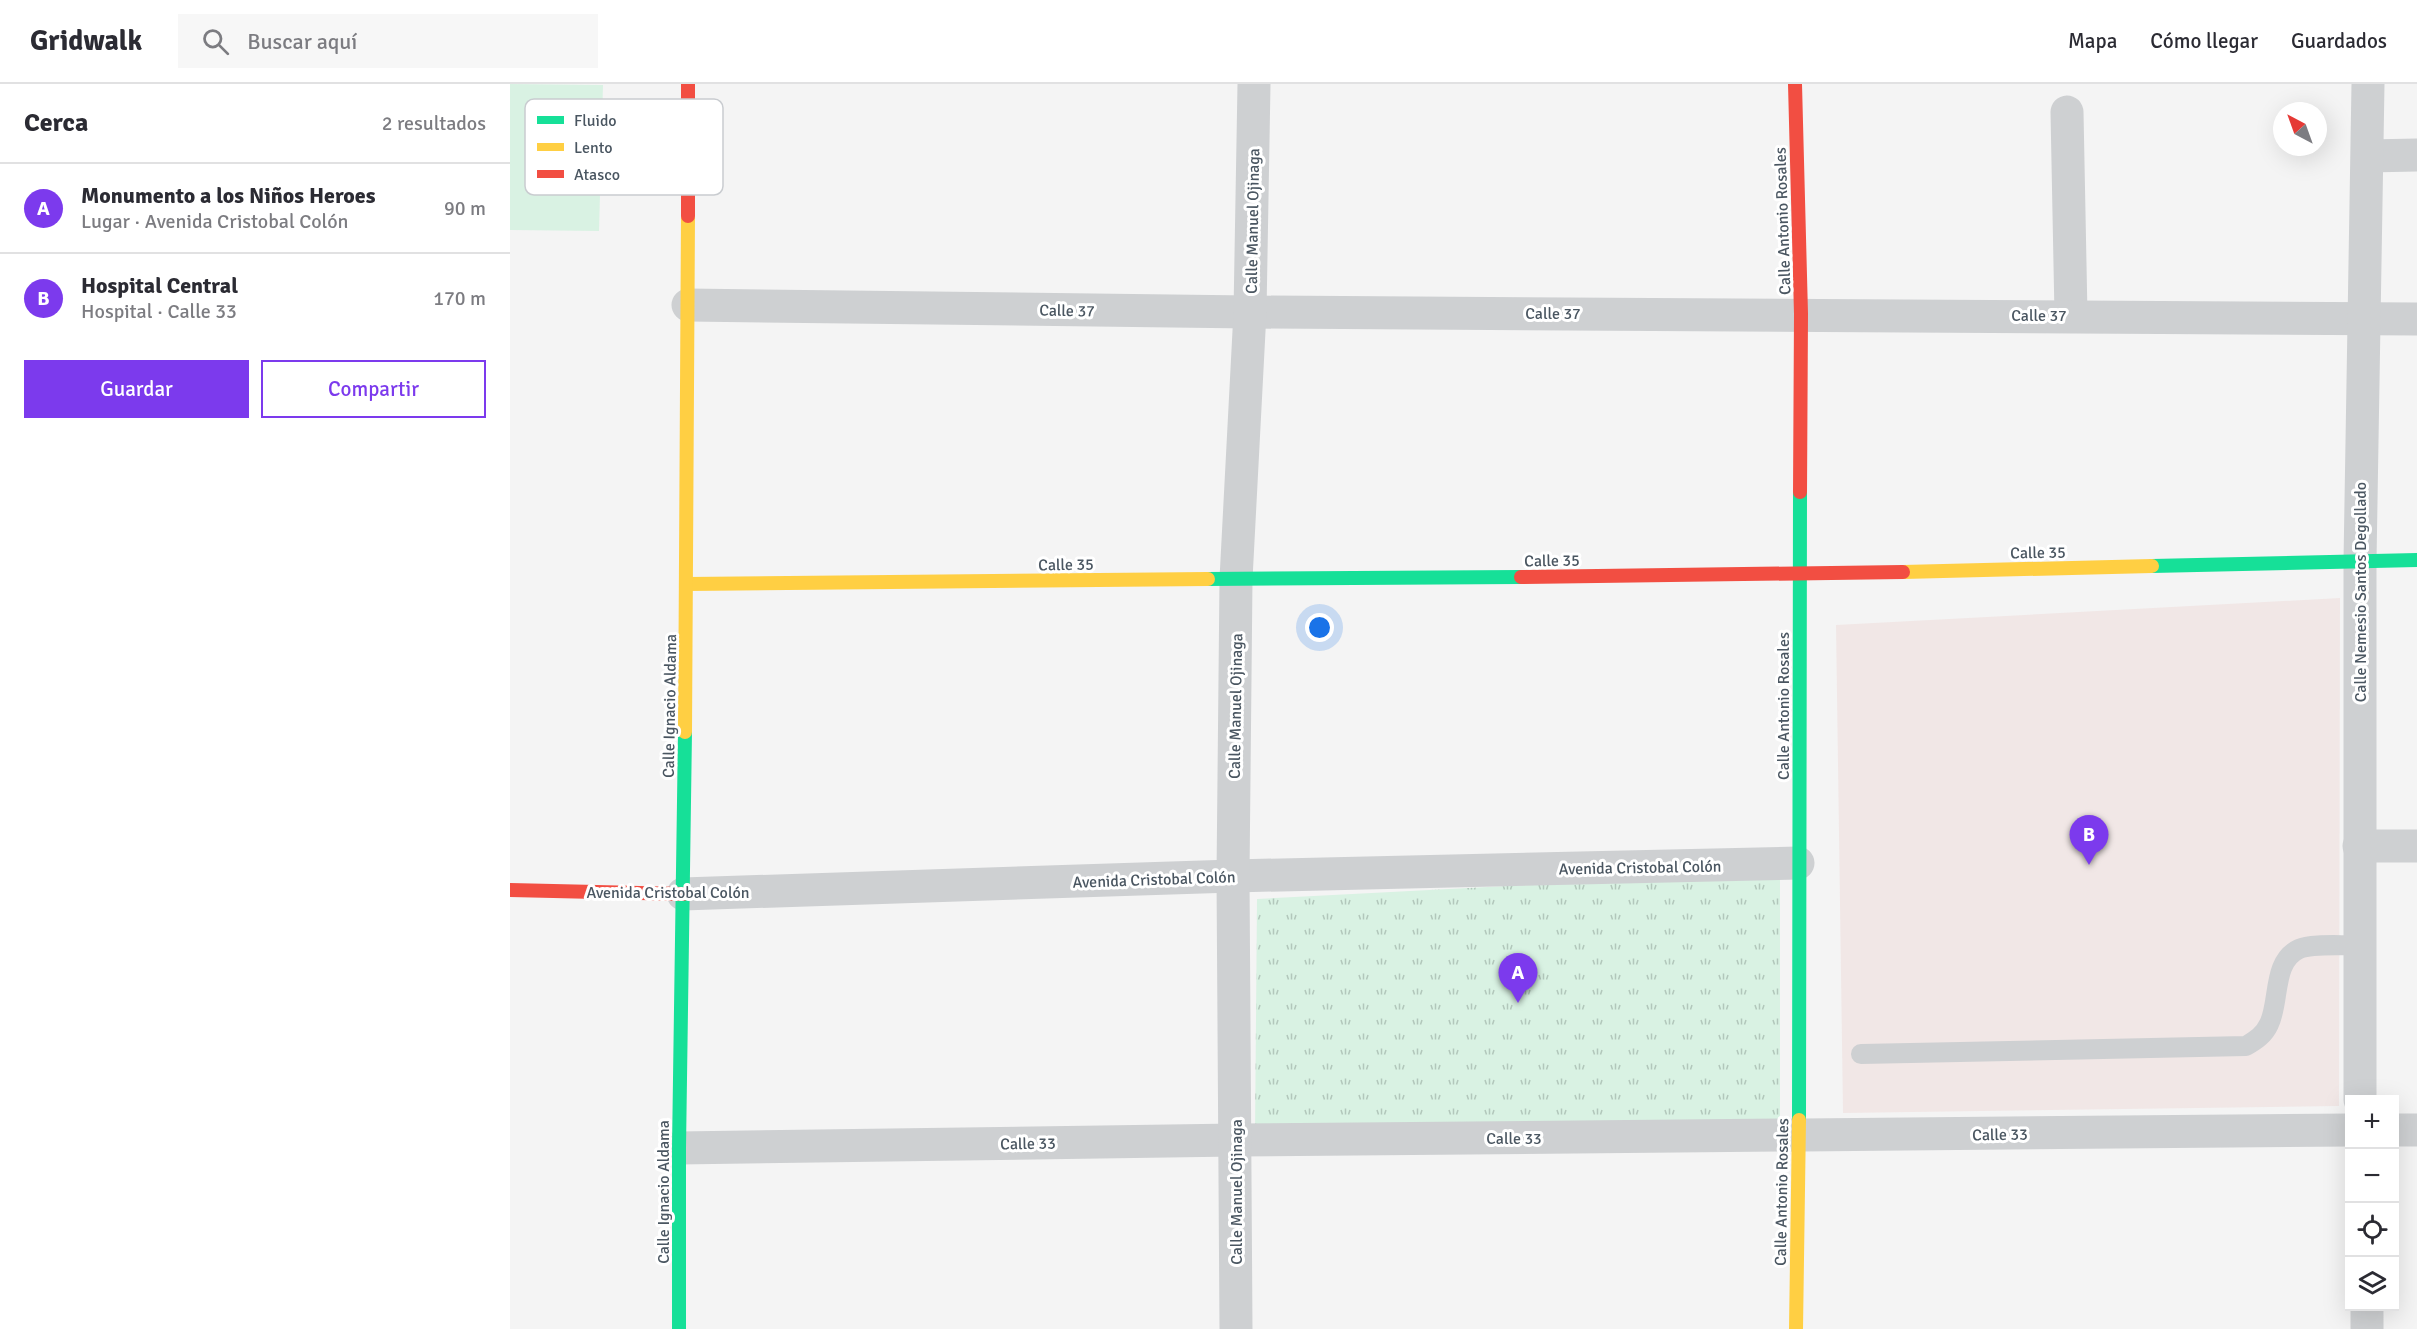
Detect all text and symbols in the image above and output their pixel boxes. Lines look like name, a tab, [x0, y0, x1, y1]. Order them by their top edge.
search box	[178, 14, 598, 68]
text: Gridwalk	[30, 24, 142, 58]
icon: search	[199, 25, 232, 58]
text: Buscar aquí	[247, 28, 357, 55]
text: Mapa	[2068, 28, 2117, 54]
text: Cómo llegar	[2150, 28, 2258, 54]
text: Guardados	[2291, 28, 2387, 54]
legend	[525, 99, 723, 195]
north arrow	[2273, 102, 2327, 156]
text: Cerca	[24, 107, 88, 139]
text: 2 resultados	[382, 111, 486, 136]
text: Fluido	[574, 111, 617, 131]
text: Lento	[574, 138, 612, 158]
street label: Calle Antonio Rosales	[1770, 147, 1796, 295]
street label: Calle Manuel Ojinaga	[1242, 148, 1264, 294]
text: Atasco	[574, 165, 620, 185]
text: Monumento a los Niños Heroes	[81, 182, 376, 209]
text: A	[37, 196, 50, 221]
text: 90 m	[444, 196, 486, 221]
text: Lugar · Avenida Cristobal Colón	[81, 209, 349, 234]
text: Hospital Central	[81, 272, 238, 299]
text: B	[37, 286, 50, 311]
text: 170 m	[433, 286, 486, 311]
text: Hospital · Calle 33	[81, 299, 237, 324]
street label: Calle 37	[1039, 301, 1095, 321]
street label: Calle 37	[1525, 304, 1581, 324]
street label: Calle 37	[2011, 306, 2067, 326]
button: Guardar	[24, 360, 249, 418]
button: Compartir	[261, 360, 486, 418]
street label: Calle Nemesio Santos Degollado	[2351, 482, 2371, 702]
street label: Calle 35	[2010, 543, 2066, 563]
street label: Calle 35	[1524, 551, 1580, 571]
street label: Calle 35	[1038, 555, 1094, 575]
your location	[1305, 613, 1334, 642]
street label: Calle Antonio Rosales	[1774, 632, 1794, 780]
street label: Calle Manuel Ojinaga	[1225, 633, 1247, 779]
street label: Calle Ignacio Aldama	[659, 634, 681, 778]
pin: B	[2070, 816, 2108, 865]
street label: Avenida Cristobal Colón	[1558, 857, 1722, 879]
street label: Avenida Cristobal Colón	[1072, 867, 1236, 893]
street label: Avenida Cristobal Colón	[587, 883, 749, 903]
pin: A	[1498, 954, 1538, 1003]
map controls	[2345, 1095, 2399, 1311]
button: +	[2345, 1095, 2399, 1149]
street label: Calle Antonio Rosales	[1771, 1118, 1793, 1266]
street label: Calle Manuel Ojinaga	[1227, 1119, 1247, 1265]
street label: Calle Ignacio Aldama	[654, 1120, 674, 1264]
street label: Calle 33	[1972, 1125, 2028, 1145]
street label: Calle 33	[1486, 1129, 1542, 1149]
street label: Calle 33	[1000, 1134, 1056, 1154]
button: −	[2345, 1149, 2399, 1203]
button: locate	[2345, 1203, 2399, 1257]
button: layers	[2345, 1257, 2399, 1311]

